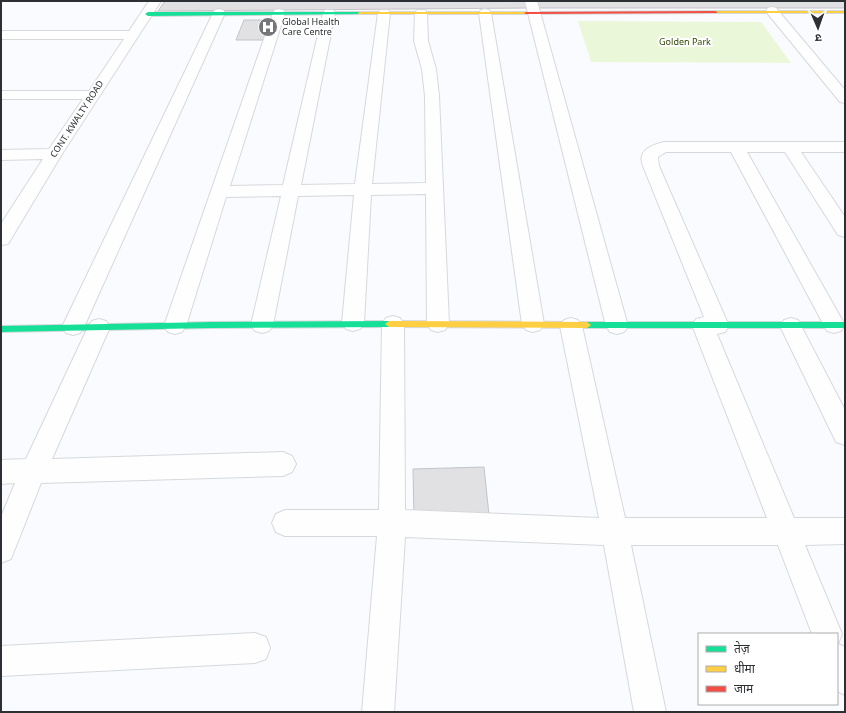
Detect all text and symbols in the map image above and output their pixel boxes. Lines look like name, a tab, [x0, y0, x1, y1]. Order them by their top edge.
north arrow	[798, 8, 838, 48]
place label: Global Health Care Centre	[282, 15, 340, 38]
hospital icon: Global Health Care Centre	[257, 16, 279, 38]
text: उ	[814, 31, 822, 46]
park label: Golden Park	[659, 35, 711, 48]
street label: CONT. KWALTY ROAD	[47, 77, 107, 160]
legend	[698, 633, 838, 705]
text: तेज़	[734, 640, 751, 657]
text: धीमा	[734, 660, 756, 677]
text: जाम	[734, 680, 754, 697]

